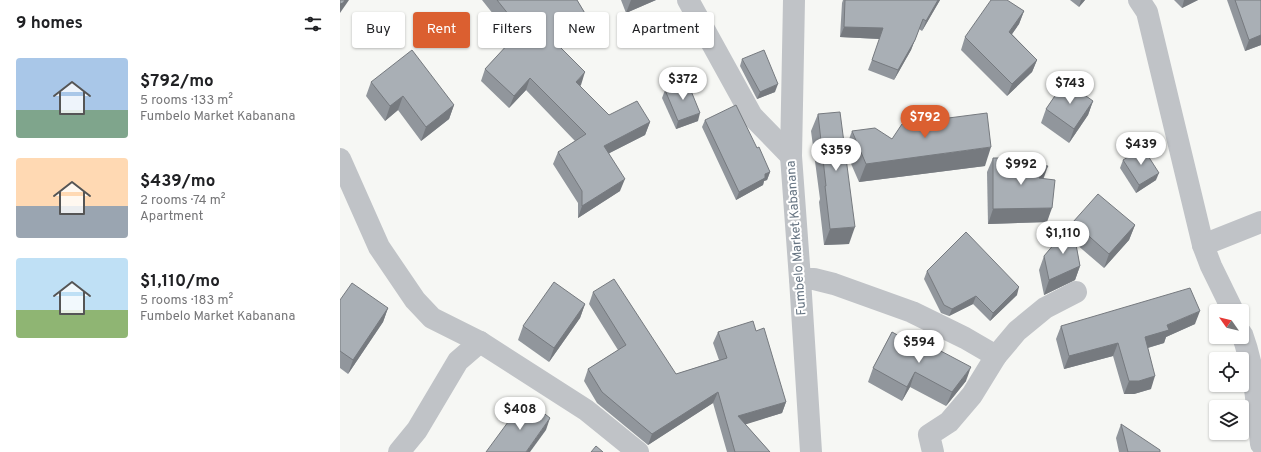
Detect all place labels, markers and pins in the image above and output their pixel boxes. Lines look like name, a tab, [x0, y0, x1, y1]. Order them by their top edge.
pin: $372	[659, 67, 707, 101]
pin: $743	[1046, 71, 1094, 105]
pin: $792	[901, 105, 949, 139]
pin: $439	[1117, 132, 1165, 166]
pin: $359	[812, 138, 860, 172]
pin: $992	[997, 152, 1045, 186]
pin: $1,110	[1030, 221, 1096, 255]
pin: $594	[895, 330, 943, 364]
pin: $408	[496, 397, 544, 431]

